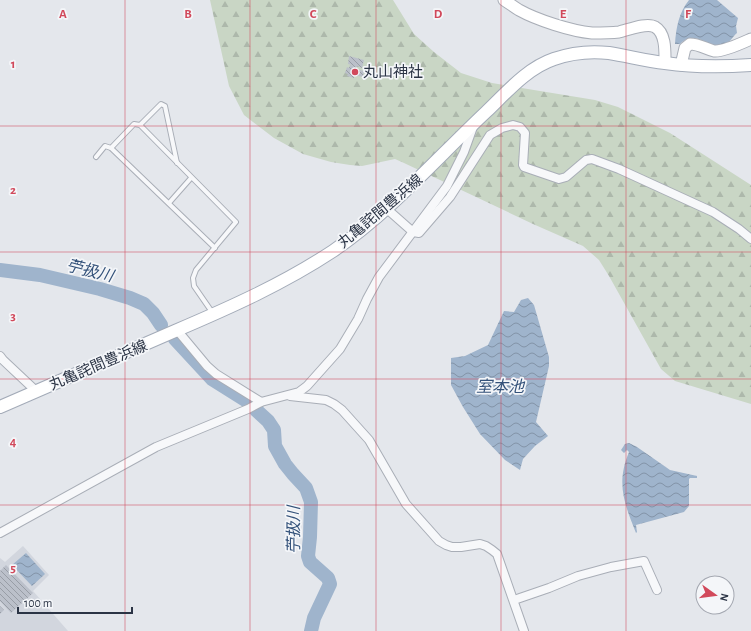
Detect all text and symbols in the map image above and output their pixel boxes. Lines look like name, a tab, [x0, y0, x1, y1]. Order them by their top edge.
text: A	[59, 8, 67, 21]
text: B	[184, 8, 192, 21]
text: C	[310, 8, 317, 21]
text: D	[434, 8, 443, 21]
text: E	[560, 8, 567, 21]
text: F	[685, 8, 692, 21]
text: 1	[11, 58, 15, 71]
place label: 丸山神社	[363, 64, 423, 80]
marker: 丸山神社	[350, 67, 360, 77]
street label: 丸亀詫間豊浜線	[335, 171, 425, 251]
text: 2	[10, 184, 16, 197]
water label: 苧扱川	[65, 256, 117, 285]
text: 3	[10, 310, 16, 323]
street label: 丸亀詫間豊浜線	[47, 337, 149, 393]
water label: 室本池	[476, 378, 526, 395]
text: 4	[10, 436, 17, 449]
water label: 苧扱川	[285, 504, 302, 554]
text: 5	[10, 562, 16, 575]
north arrow	[695, 575, 735, 615]
scale bar	[18, 589, 132, 615]
text: N	[718, 592, 730, 602]
text: 100 m	[24, 597, 52, 609]

